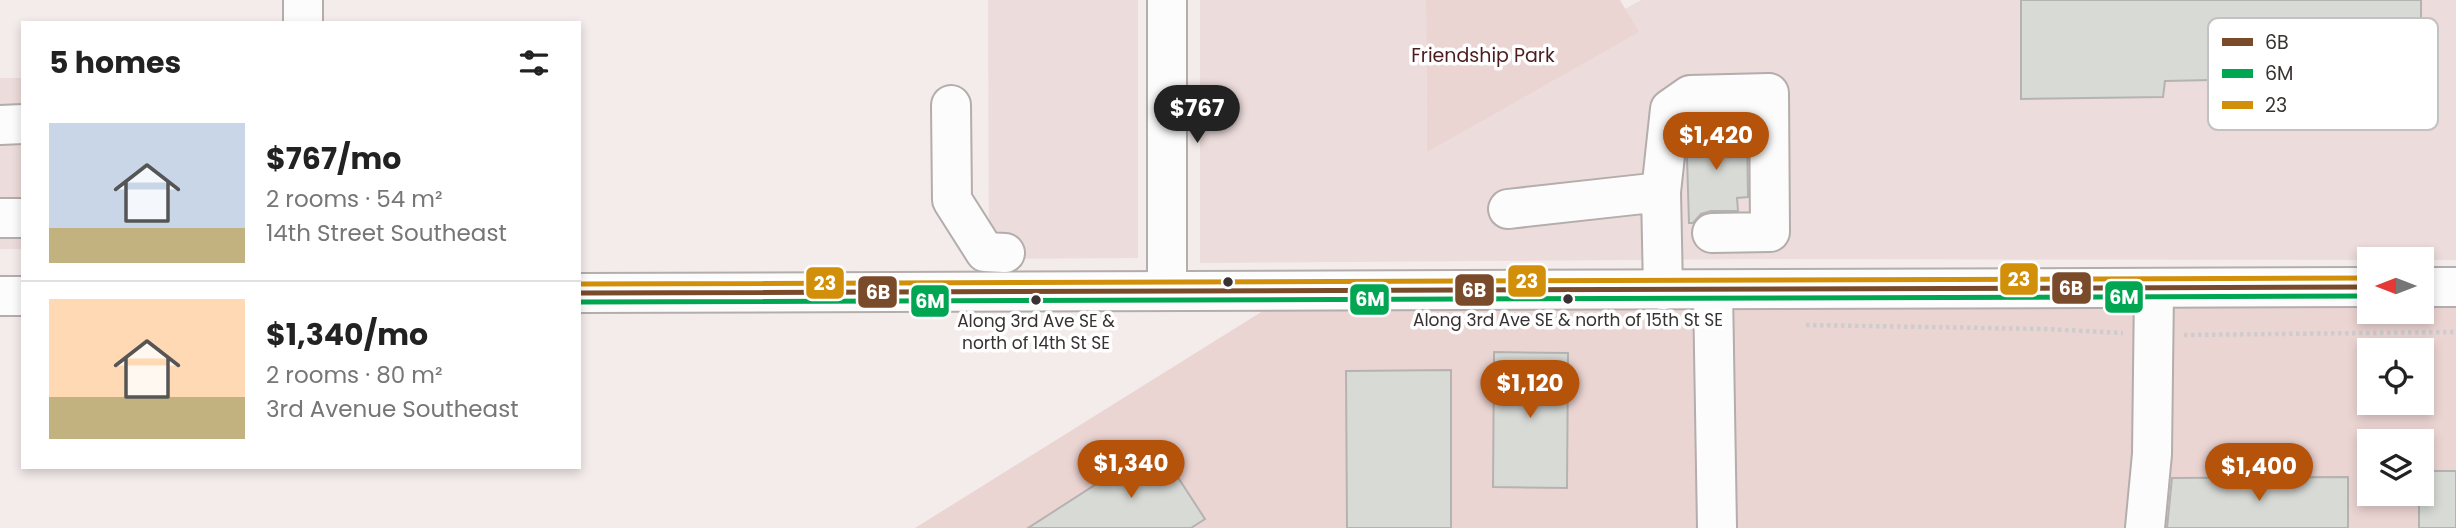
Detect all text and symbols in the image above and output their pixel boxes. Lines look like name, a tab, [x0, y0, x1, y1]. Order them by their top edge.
legend	[2208, 18, 2438, 130]
text: 6B	[2265, 29, 2289, 56]
text: 5 homes	[49, 41, 181, 84]
park label: Friendship Park	[1411, 42, 1555, 69]
icon: filters	[515, 44, 553, 82]
text: 6M	[2265, 60, 2293, 87]
pin: $767	[1156, 86, 1238, 145]
text: $767	[1170, 92, 1224, 124]
text: 23	[2265, 92, 2287, 119]
pin: $1,420	[1659, 113, 1773, 172]
text: $1,420	[1679, 119, 1753, 151]
text: $767/mo	[266, 137, 401, 180]
icon: home	[105, 151, 189, 235]
text: 2 rooms · 54 m²	[266, 183, 443, 215]
text: 14th Street Southeast	[266, 217, 507, 249]
north arrow	[2357, 247, 2434, 324]
map controls	[2357, 247, 2434, 506]
line badge: 23	[1999, 262, 2039, 296]
line badge: 23	[1507, 264, 1547, 298]
line badge: 23	[805, 266, 845, 300]
text: 23	[2008, 266, 2030, 293]
text: 23	[1516, 268, 1538, 295]
text: 23	[814, 270, 836, 297]
line badge: 6B	[2051, 271, 2092, 305]
line badge: 6B	[1454, 273, 1495, 307]
line badge: 6B	[857, 275, 898, 309]
unlabelled marker	[1221, 275, 1235, 289]
text: 6B	[2059, 275, 2083, 302]
text: 6B	[1462, 277, 1486, 304]
text: 6B	[866, 279, 890, 306]
line badge: 6M	[2104, 280, 2144, 314]
line badge: 6M	[1349, 283, 1390, 316]
line badge: 6M	[910, 284, 950, 318]
text: 6M	[2109, 284, 2139, 311]
text: 6M	[1355, 286, 1385, 313]
text: 6M	[915, 288, 945, 315]
marker: Along 3rd Ave SE & north of 15th St SE	[1561, 292, 1575, 306]
marker: Along 3rd Ave SE & north of 14th St SE	[1029, 293, 1043, 307]
place label: Along 3rd Ave SE & north of 15th St SE	[1413, 308, 1723, 332]
place label: Along 3rd Ave SE & north of 14th St SE	[957, 309, 1115, 355]
text: $1,340/mo	[266, 313, 428, 356]
icon: home	[105, 327, 189, 411]
button: locate	[2357, 338, 2434, 415]
text: 2 rooms · 80 m²	[266, 359, 443, 391]
pin: $1,120	[1473, 360, 1587, 420]
text: $1,120	[1496, 367, 1564, 399]
text: 3rd Avenue Southeast	[266, 393, 519, 425]
button: layers	[2357, 429, 2434, 506]
pin: $1,340	[1074, 440, 1188, 500]
pin: $1,400	[2202, 444, 2316, 503]
text: $1,340	[1094, 447, 1168, 479]
text: $1,400	[2221, 450, 2297, 482]

